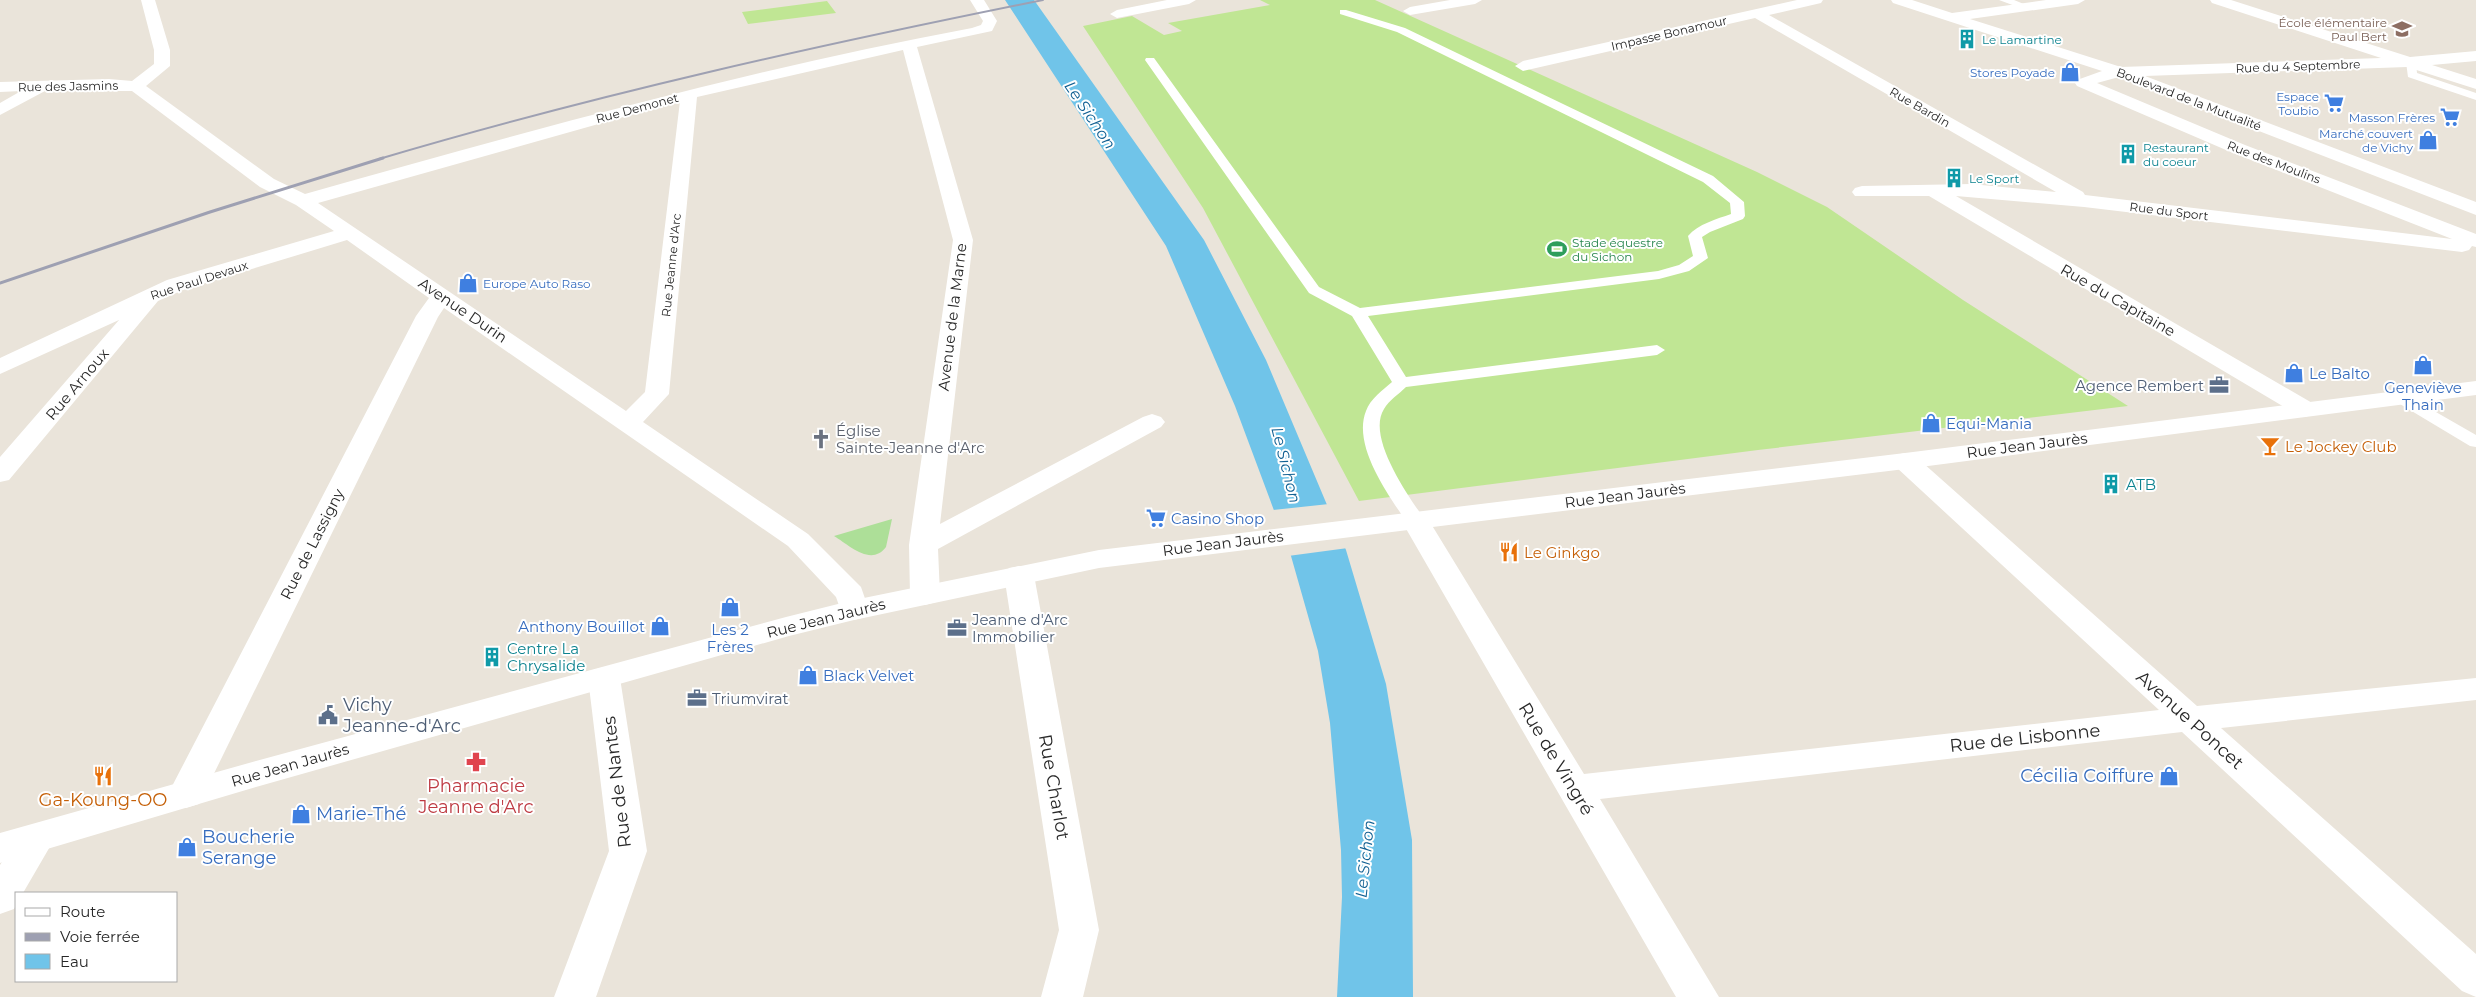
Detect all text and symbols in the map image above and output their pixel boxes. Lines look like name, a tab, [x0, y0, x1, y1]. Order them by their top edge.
street label: Impasse Bonamour	[1610, 12, 1729, 54]
place label: École élémentaire Paul Bert	[2279, 15, 2387, 44]
school or university icon: École élémentaire Paul Bert	[2391, 18, 2413, 40]
building icon: Le Lamartine	[1956, 28, 1978, 50]
place label: Le Lamartine	[1982, 32, 2062, 47]
street label: Rue du 4 Septembre	[2235, 56, 2361, 76]
shop icon: Stores Poyade	[2059, 61, 2081, 83]
street label: Boulevard de la Mutualité	[2114, 64, 2264, 134]
place label: Stores Poyade	[1970, 65, 2055, 80]
water label: Le Sichon	[1060, 77, 1120, 153]
street label: Rue des Jasmins	[18, 78, 118, 94]
street label: Rue Bardin	[1887, 84, 1953, 130]
place label: Espace Toubio	[2276, 89, 2319, 118]
street label: Rue Demonet	[594, 90, 680, 126]
supermarket icon: Espace Toubio	[2323, 92, 2345, 114]
supermarket icon: Masson Frères	[2439, 106, 2461, 128]
place label: Masson Frères	[2349, 110, 2435, 125]
place label: Marché couvert de Vichy	[2319, 126, 2413, 155]
shop icon: Marché couvert de Vichy	[2417, 129, 2439, 151]
street label: Rue des Moulins	[2225, 137, 2323, 187]
place label: Restaurant du coeur	[2143, 140, 2209, 169]
building icon: Restaurant du coeur	[2117, 143, 2139, 165]
building icon: Le Sport	[1943, 167, 1965, 189]
place label: Le Sport	[1969, 171, 2019, 186]
street label: Rue du Sport	[2129, 199, 2209, 223]
street label: Rue Jeanne d'Arc	[658, 212, 684, 317]
place label: Stade équestre du Sichon	[1572, 235, 1663, 264]
sports icon: Stade équestre du Sichon	[1546, 238, 1568, 260]
street label: Avenue de la Marne	[934, 242, 970, 392]
street label: Rue Paul Devaux	[148, 257, 250, 303]
street label: Rue du Capitaine	[2057, 259, 2179, 341]
shop icon: Europe Auto Raso	[457, 272, 479, 294]
street label: Avenue Durin	[415, 273, 511, 347]
place label: Europe Auto Raso	[483, 276, 591, 291]
street label: Rue Arnoux	[41, 344, 113, 424]
shop icon: Geneviève Thain	[2412, 354, 2434, 376]
shop icon: Le Balto	[2283, 362, 2305, 384]
place label: Le Balto	[2309, 364, 2370, 383]
office icon: Agence Rembert	[2208, 374, 2230, 396]
place label: Agence Rembert	[2075, 376, 2204, 395]
place label: Geneviève Thain	[2384, 378, 2462, 414]
shop icon: Equi-Mania	[1920, 412, 1942, 434]
place label: Equi-Mania	[1946, 414, 2032, 433]
place label: Église Sainte-Jeanne d'Arc	[836, 421, 985, 457]
water label: Le Sichon	[1267, 425, 1305, 505]
church icon: Église Sainte-Jeanne d'Arc	[810, 428, 832, 450]
street label: Rue Jean Jaurès	[1965, 428, 2089, 462]
bar icon: Le Jockey Club	[2259, 435, 2281, 457]
place label: Le Jockey Club	[2285, 437, 2397, 456]
building icon: ATB	[2100, 473, 2122, 495]
place label: ATB	[2126, 475, 2156, 494]
street label: Rue Jean Jaurès	[1563, 478, 1687, 512]
street label: Rue de Lassigny	[276, 485, 348, 603]
supermarket icon: Casino Shop	[1145, 507, 1167, 529]
place label: Casino Shop	[1171, 509, 1264, 528]
street label: Rue Jean Jaurès	[1161, 526, 1285, 560]
restaurant icon: Le Ginkgo	[1498, 541, 1520, 563]
place label: Le Ginkgo	[1524, 543, 1600, 562]
street label: Rue Jean Jaurès	[765, 594, 887, 642]
shop icon: Les 2 Frères	[719, 596, 741, 618]
place label: Jeanne d'Arc Immobilier	[971, 610, 1068, 646]
shop icon: Anthony Bouillot	[649, 615, 671, 637]
place label: Anthony Bouillot	[518, 617, 645, 636]
office icon: Jeanne d'Arc Immobilier	[946, 617, 968, 639]
place label: Les 2 Frères	[707, 620, 753, 656]
place label: Centre La Chrysalide	[507, 639, 585, 675]
building icon: Centre La Chrysalide	[481, 646, 503, 668]
shop icon: Black Velvet	[797, 664, 819, 686]
place label: Black Velvet	[823, 666, 914, 685]
street label: Avenue Poncet	[2132, 666, 2248, 774]
office icon: Triumvirat	[686, 687, 708, 709]
place label: Triumvirat	[712, 689, 789, 708]
place label: Vichy Jeanne-d'Arc	[342, 694, 461, 737]
street label: Rue de Vingré	[1514, 699, 1598, 820]
public building icon: Vichy Jeanne-d'Arc	[317, 704, 339, 726]
street label: Rue de Nantes	[598, 715, 636, 849]
street label: Rue de Lisbonne	[1949, 719, 2102, 757]
street label: Rue Charlot	[1034, 733, 1074, 841]
street label: Rue Jean Jaurès	[229, 739, 351, 791]
pharmacy icon: Pharmacie Jeanne d'Arc	[465, 751, 487, 773]
restaurant icon: Ga-Koung-OO	[92, 765, 114, 787]
place label: Cécilia Coiffure	[2020, 765, 2154, 787]
shop icon: Cécilia Coiffure	[2158, 765, 2180, 787]
place label: Pharmacie Jeanne d'Arc	[417, 775, 534, 818]
place label: Ga-Koung-OO	[39, 789, 167, 811]
shop icon: Marie-Thé	[290, 803, 312, 825]
place label: Marie-Thé	[316, 803, 407, 825]
water label: Le Sichon	[1351, 819, 1379, 899]
place label: Boucherie Serange	[202, 826, 295, 869]
shop icon: Boucherie Serange	[176, 836, 198, 858]
legend	[15, 892, 178, 982]
text: Route	[60, 902, 105, 921]
text: Voie ferrée	[60, 927, 140, 946]
text: Eau	[60, 952, 89, 971]

